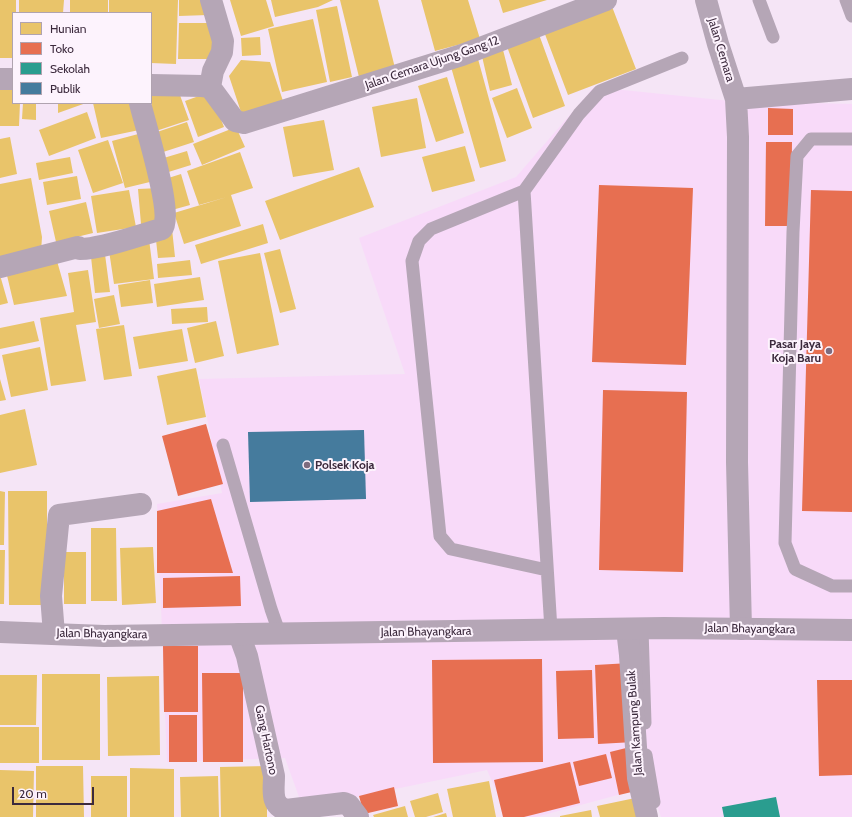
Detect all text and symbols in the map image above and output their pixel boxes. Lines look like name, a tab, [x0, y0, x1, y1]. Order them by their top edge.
legend	[12, 12, 152, 104]
street label: Jalan Cemara	[704, 16, 738, 84]
text: Hunian	[50, 21, 86, 36]
street label: Jalan Cemara Ujung Gang 12	[363, 33, 501, 93]
text: Toko	[50, 41, 74, 56]
text: Sekolah	[50, 61, 90, 76]
text: Publik	[50, 81, 81, 96]
place label: Pasar Jaya Koja Baru	[769, 337, 821, 365]
marker: Pasar Jaya Koja Baru	[824, 346, 834, 356]
place label: Polsek Koja	[315, 458, 375, 472]
marker: Polsek Koja	[302, 460, 312, 470]
street label: Jalan Bhayangkara	[704, 621, 796, 637]
street label: Jalan Bhayangkara	[380, 624, 472, 640]
street label: Jalan Bhayangkara	[56, 626, 148, 642]
street label: Jalan Kampung Bulak	[624, 670, 646, 776]
street label: Gang Hartono	[252, 704, 280, 776]
scale bar	[14, 779, 96, 805]
text: 20 m	[19, 786, 47, 801]

